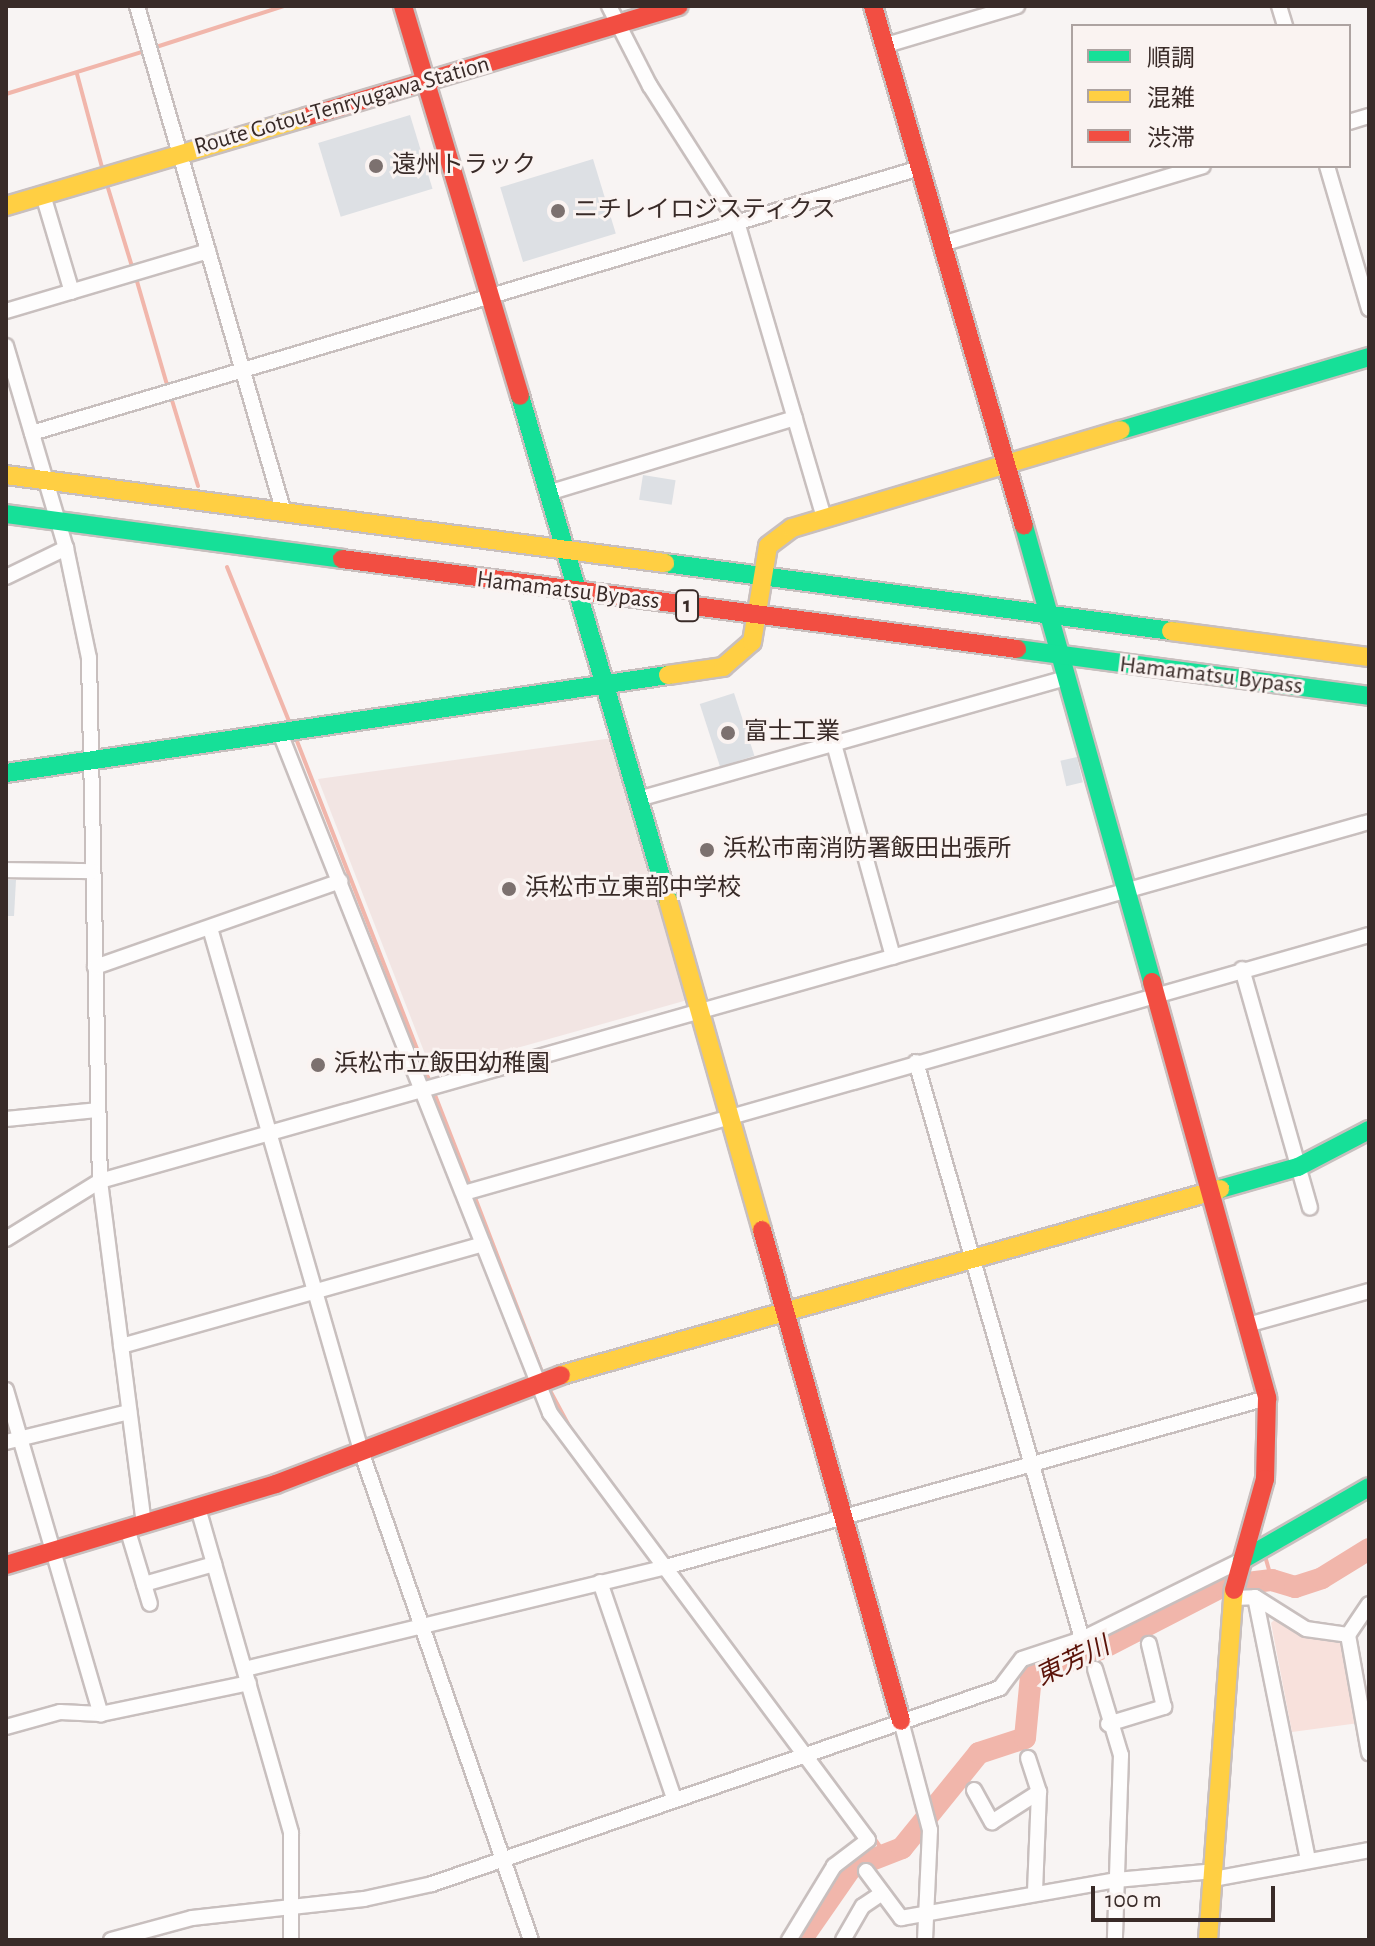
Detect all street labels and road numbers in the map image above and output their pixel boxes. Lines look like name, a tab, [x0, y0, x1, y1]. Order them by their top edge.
street label: Route Gotou-Tenryugawa Station	[191, 50, 493, 162]
street label: Hamamatsu Bypass	[475, 565, 661, 617]
road number: 1	[675, 588, 699, 624]
street label: Hamamatsu Bypass	[1118, 650, 1304, 702]

